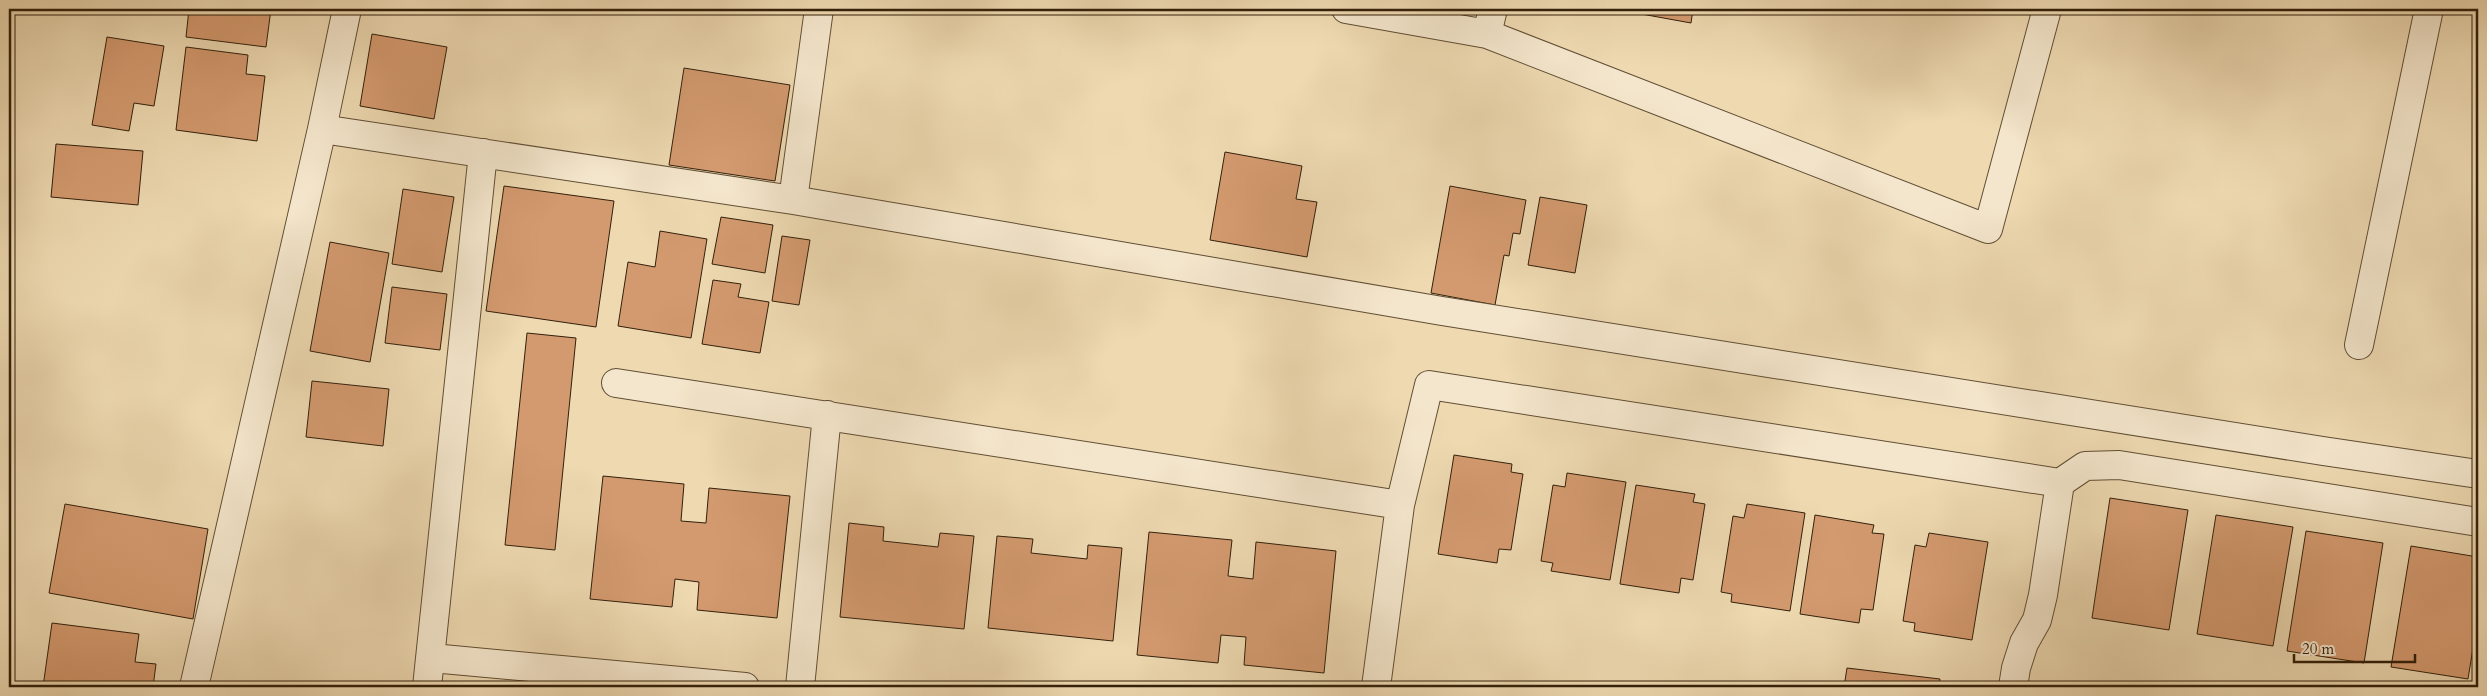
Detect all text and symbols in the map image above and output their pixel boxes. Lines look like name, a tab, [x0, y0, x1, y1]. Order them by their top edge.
scale bar	[2294, 631, 2416, 663]
text: 20 m	[2302, 639, 2334, 659]

